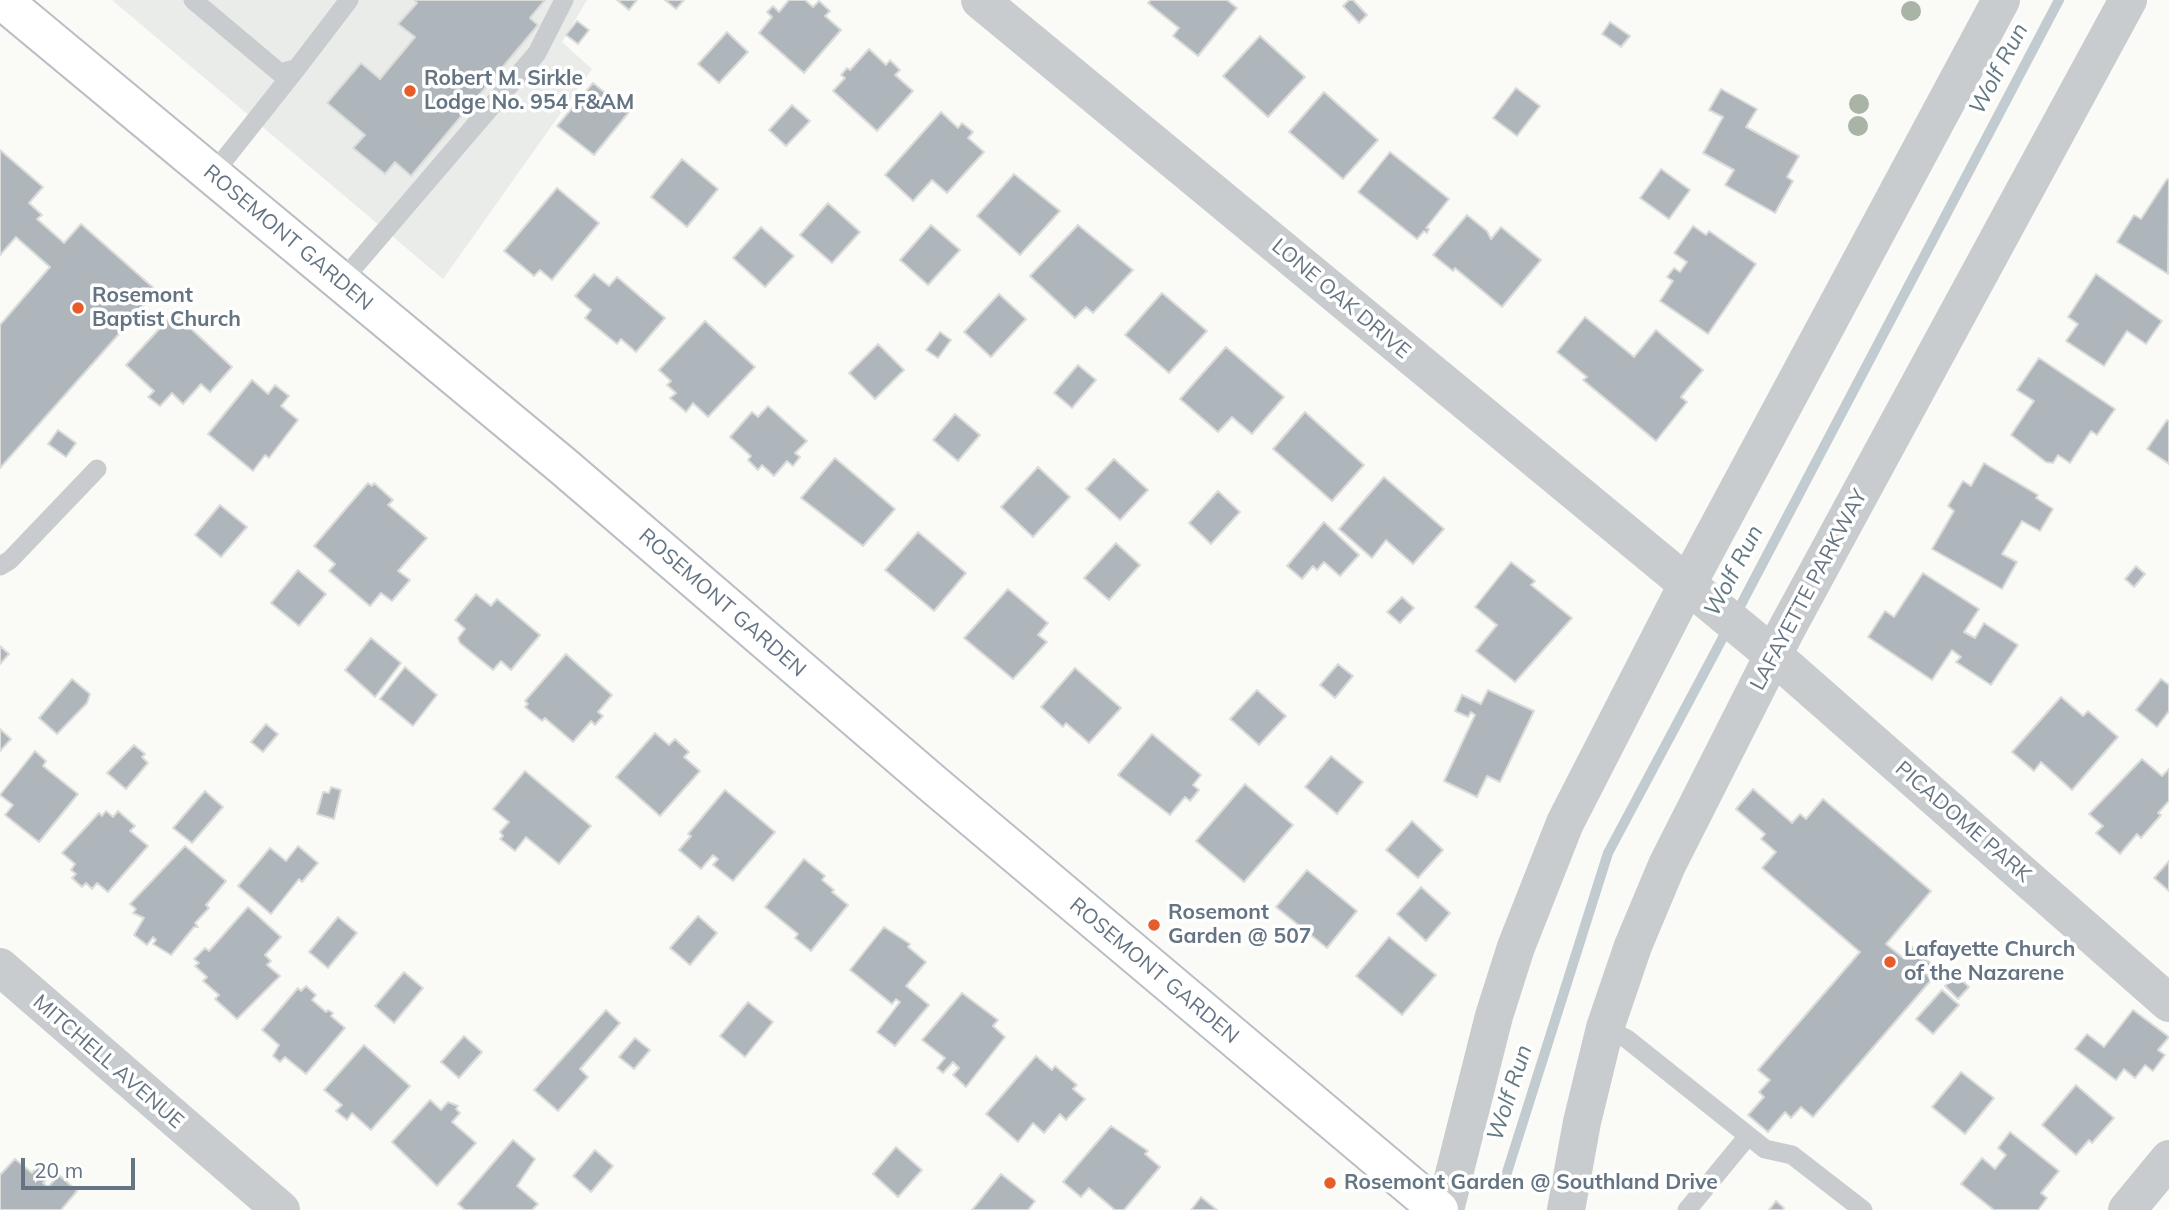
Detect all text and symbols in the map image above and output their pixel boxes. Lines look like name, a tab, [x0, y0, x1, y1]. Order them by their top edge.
water label: Wolf Run	[1964, 19, 2034, 119]
place label: Robert M. Sirkle Lodge No. 954 F&AM	[424, 66, 634, 116]
marker: Robert M. Sirkle Lodge No. 954 F&AM	[402, 83, 418, 99]
street label: ROSEMONT GARDEN	[198, 160, 378, 316]
street label: LONE OAK DRIVE	[1267, 234, 1415, 364]
place label: Rosemont Baptist Church	[92, 283, 241, 333]
marker: Rosemont Baptist Church	[70, 300, 86, 316]
street label: LAFAYETTE PARKWAY	[1745, 485, 1873, 695]
water label: Wolf Run	[1699, 521, 1769, 621]
street label: ROSEMONT GARDEN	[633, 524, 811, 682]
street label: PICADOME PARK	[1890, 756, 2036, 888]
street label: ROSEMONT GARDEN	[1064, 893, 1244, 1049]
place label: Rosemont Garden @ 507	[1168, 900, 1311, 950]
marker: Rosemont Garden @ 507	[1146, 917, 1162, 933]
place label: Lafayette Church of the Nazarene	[1904, 937, 2075, 987]
marker: Lafayette Church of the Nazarene	[1882, 954, 1898, 970]
street label: MITCHELL AVENUE	[28, 990, 188, 1134]
water label: Wolf Run	[1482, 1042, 1538, 1144]
scale bar	[24, 1144, 138, 1188]
text: 20 m	[34, 1157, 83, 1183]
place label: Rosemont Garden @ Southland Drive	[1344, 1170, 1718, 1196]
marker: Rosemont Garden @ Southland Drive	[1322, 1175, 1338, 1191]

